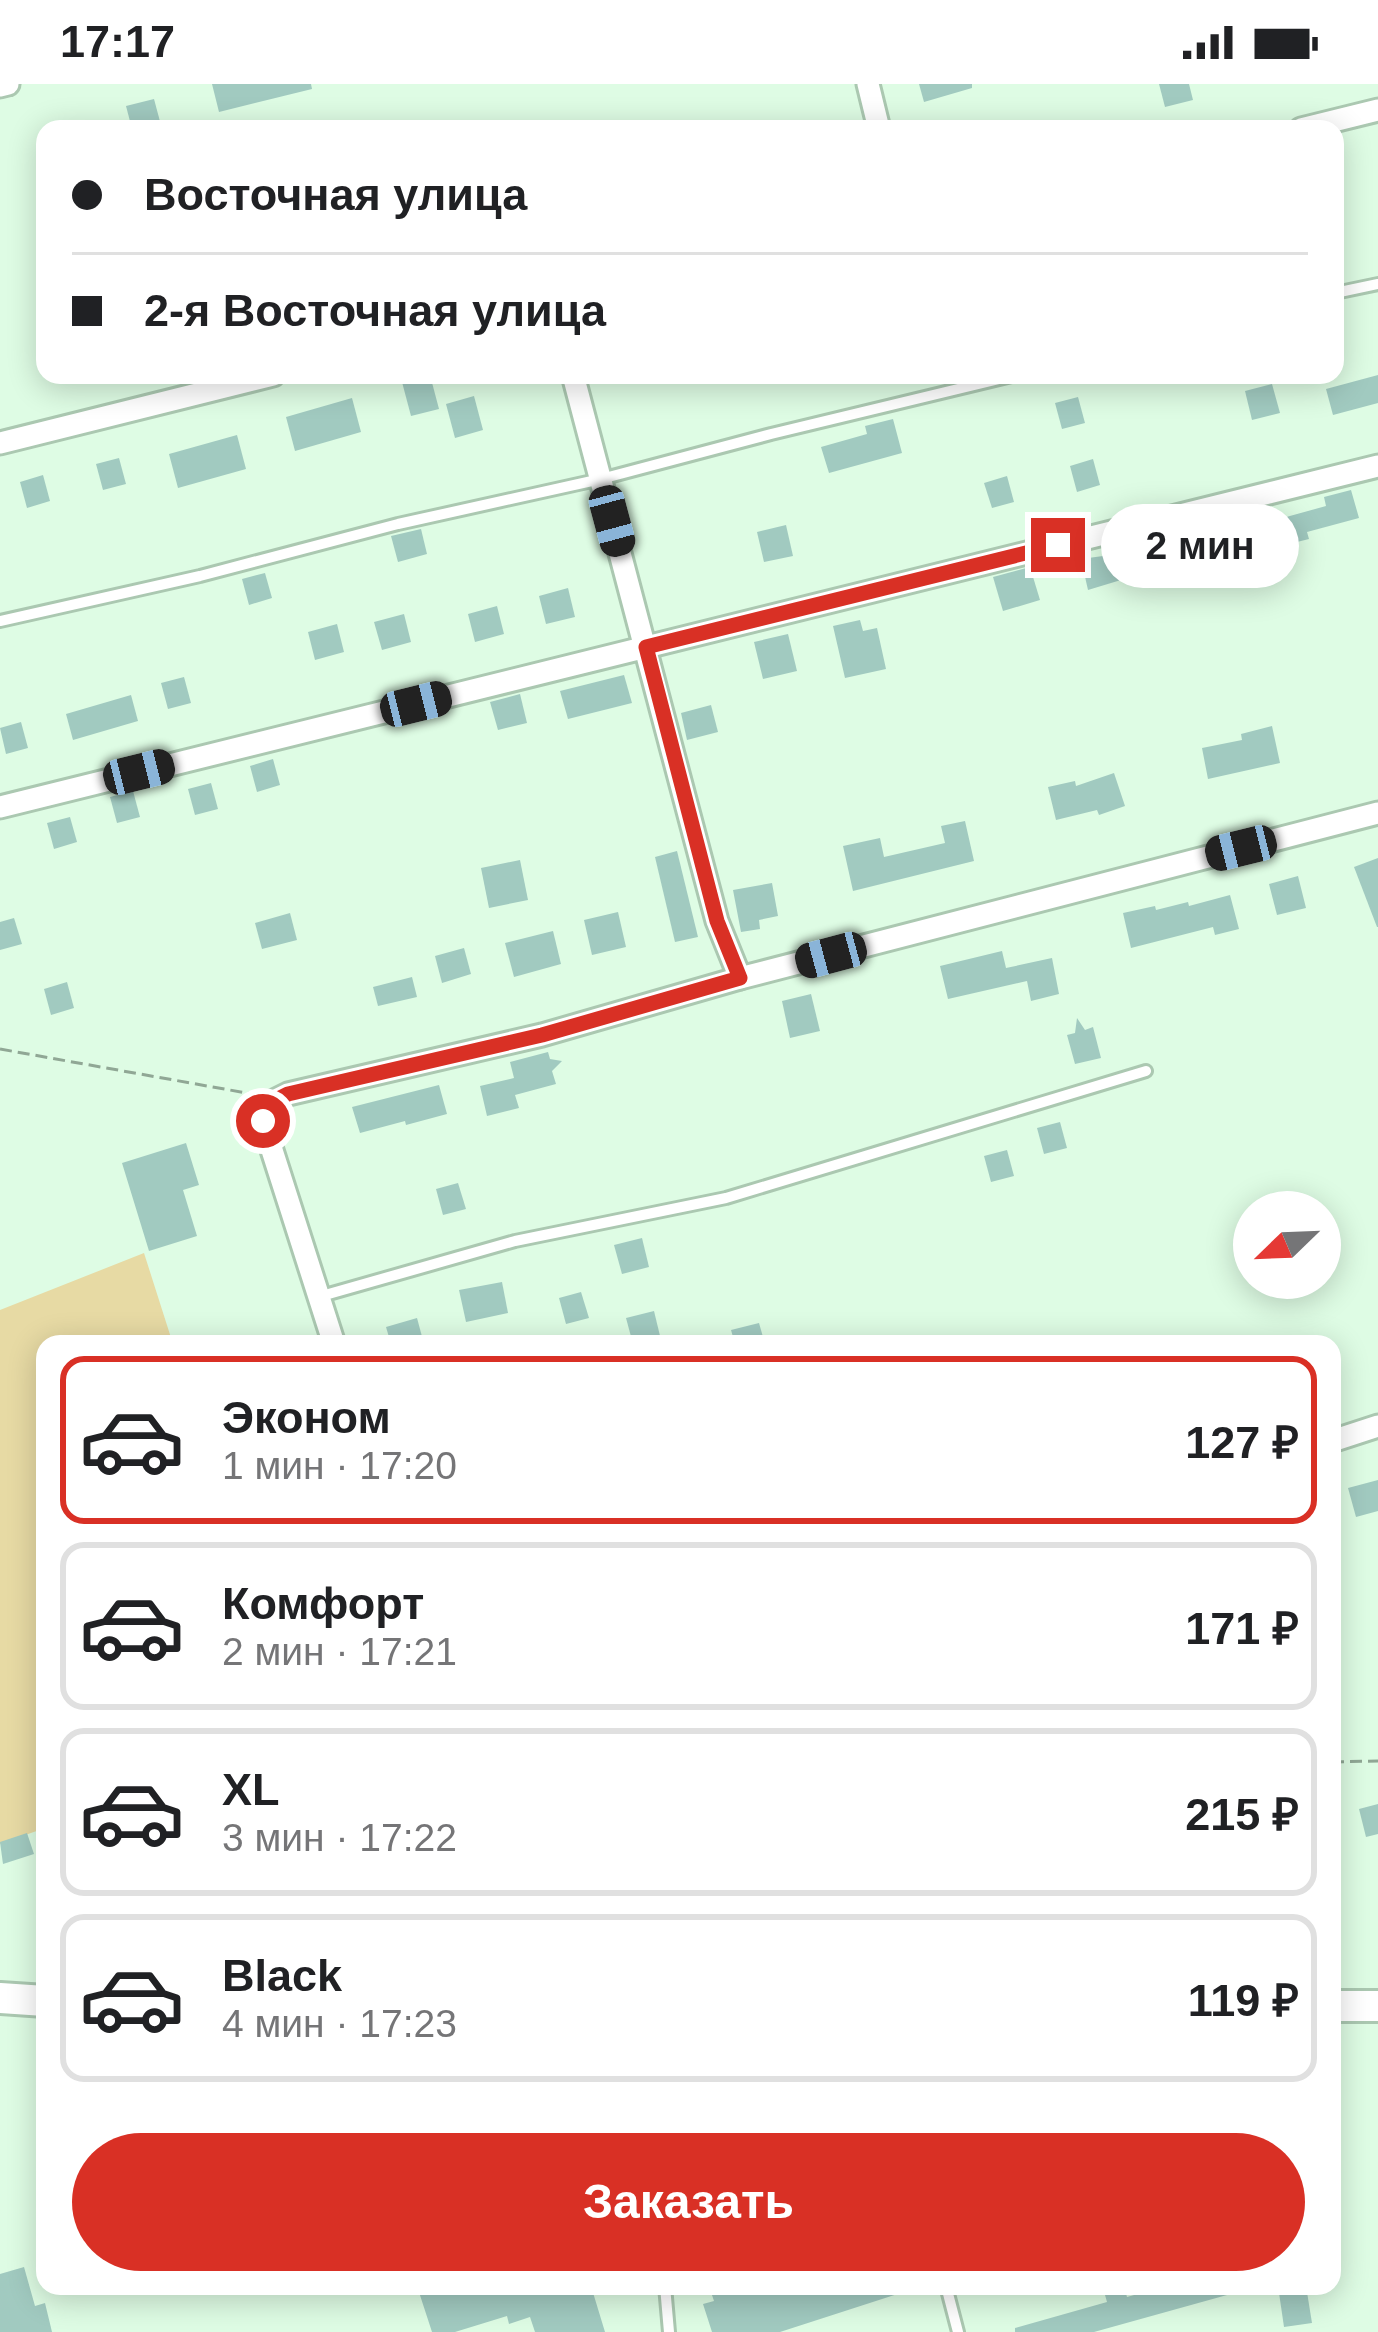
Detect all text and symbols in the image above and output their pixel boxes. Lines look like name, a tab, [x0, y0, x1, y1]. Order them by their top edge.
text: 17:17	[60, 16, 175, 67]
text: Восточная улица	[144, 169, 527, 220]
text: 2-я Восточная улица	[144, 285, 606, 336]
car	[585, 482, 639, 560]
callout: 2 мин	[1100, 503, 1298, 587]
route end	[1031, 518, 1085, 572]
text: 2 мин	[1146, 524, 1254, 567]
car	[377, 678, 455, 730]
car	[100, 746, 178, 798]
car	[1202, 822, 1280, 874]
car	[792, 928, 870, 982]
route start	[236, 1094, 290, 1148]
north arrow	[1233, 1191, 1341, 1299]
map controls	[1233, 1191, 1341, 1299]
icon: car	[78, 1386, 186, 1494]
text: Эконом	[222, 1392, 391, 1443]
text: 127 ₽	[1185, 1417, 1299, 1468]
text: 1 мин · 17:20	[222, 1444, 457, 1487]
icon: car	[78, 1572, 186, 1680]
text: Комфорт	[222, 1578, 424, 1629]
text: 171 ₽	[1185, 1603, 1299, 1654]
text: 2 мин · 17:21	[222, 1630, 457, 1673]
icon: car	[78, 1758, 186, 1866]
text: XL	[222, 1764, 280, 1815]
text: 215 ₽	[1185, 1789, 1299, 1840]
text: 3 мин · 17:22	[222, 1816, 457, 1859]
icon: car	[78, 1944, 186, 2052]
text: Black	[222, 1950, 342, 2001]
text: 119 ₽	[1188, 1975, 1299, 2026]
text: 4 мин · 17:23	[222, 2002, 457, 2045]
button: Заказать	[72, 2133, 1305, 2271]

